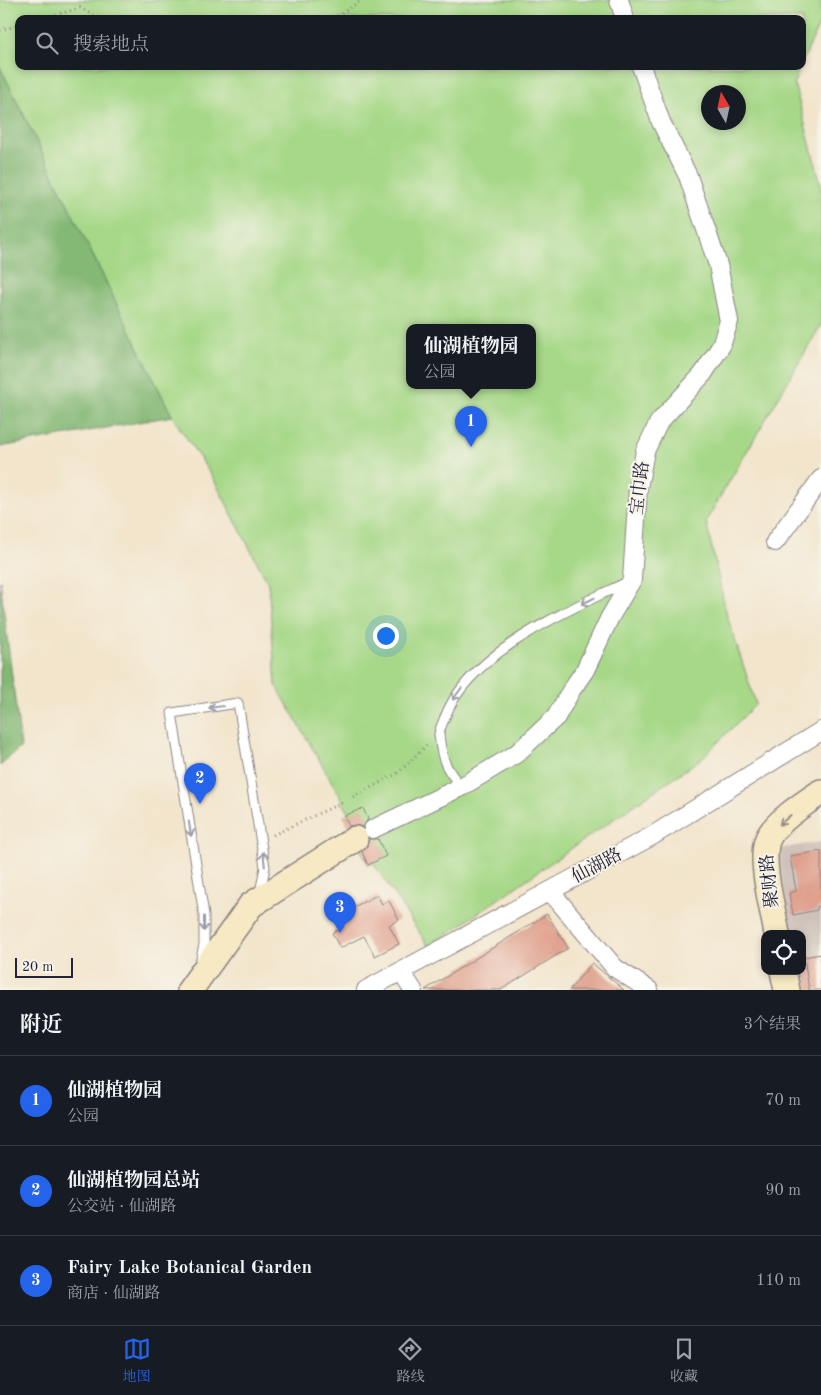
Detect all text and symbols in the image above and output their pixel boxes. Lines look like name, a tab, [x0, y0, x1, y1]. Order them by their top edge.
search box	[15, 15, 806, 70]
icon: search	[33, 29, 61, 57]
text: 搜索地点	[73, 36, 149, 55]
north arrow	[701, 85, 746, 130]
popup	[406, 324, 536, 389]
text: 仙湖植物园	[423, 338, 519, 357]
text: 公园	[423, 365, 456, 381]
pin: 1	[455, 406, 487, 447]
street label: 宝巾路	[626, 460, 652, 516]
one-way arrow	[581, 597, 596, 606]
your location	[373, 623, 399, 649]
one-way arrow	[452, 687, 462, 701]
one-way arrow	[209, 702, 225, 712]
pin: 2	[184, 763, 216, 804]
one-way arrow	[778, 815, 791, 826]
one-way arrow	[185, 821, 195, 837]
street label: 仙湖路	[568, 844, 625, 887]
one-way arrow	[259, 852, 269, 868]
street label: 聚财路	[756, 853, 782, 909]
pin: 3	[324, 892, 356, 933]
one-way arrow	[199, 916, 209, 932]
map controls	[761, 930, 806, 975]
button: locate	[761, 930, 806, 975]
scale bar	[15, 955, 72, 978]
text: 20 m	[22, 960, 53, 974]
text: 附近	[20, 1015, 62, 1036]
text: 3个结果	[744, 1017, 801, 1033]
text: 仙湖植物园	[67, 1082, 162, 1101]
text: 1	[31, 1093, 41, 1109]
text: 70 m	[765, 1093, 801, 1109]
text: 公园	[67, 1109, 99, 1125]
text: 仙湖植物园总站	[67, 1172, 200, 1191]
text: 2	[31, 1183, 41, 1199]
text: 90 m	[765, 1183, 801, 1199]
text: 公交站 · 仙湖路	[67, 1199, 176, 1215]
text: Fairy Lake Botanical Garden	[67, 1259, 312, 1278]
text: 3	[31, 1273, 41, 1289]
text: 110 m	[756, 1273, 801, 1289]
text: 商店 · 仙湖路	[67, 1286, 160, 1302]
tab: 地图	[123, 1335, 151, 1386]
tab: 路线	[396, 1335, 424, 1386]
tab: 收藏	[670, 1335, 698, 1386]

